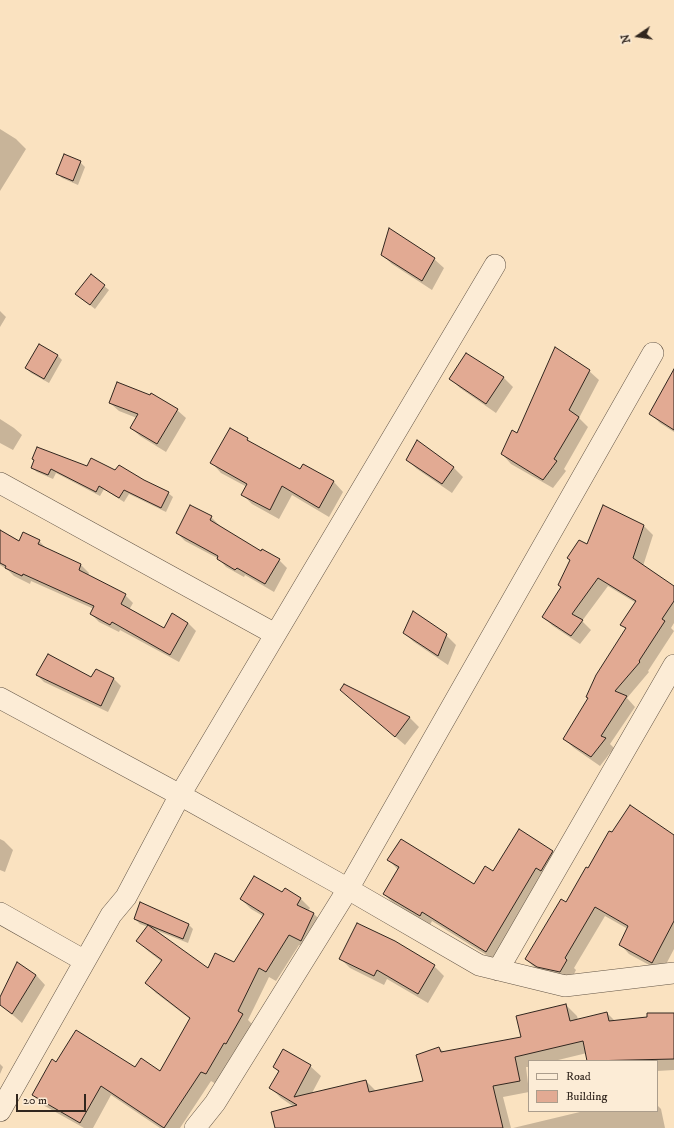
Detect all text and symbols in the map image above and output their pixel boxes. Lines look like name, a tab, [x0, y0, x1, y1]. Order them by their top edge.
north arrow	[618, 16, 658, 56]
text: N	[618, 33, 634, 45]
legend	[528, 1060, 658, 1112]
text: Road	[566, 1069, 591, 1084]
scale bar	[18, 1086, 88, 1112]
text: Building	[566, 1089, 607, 1104]
text: 20 m	[23, 1093, 47, 1108]

